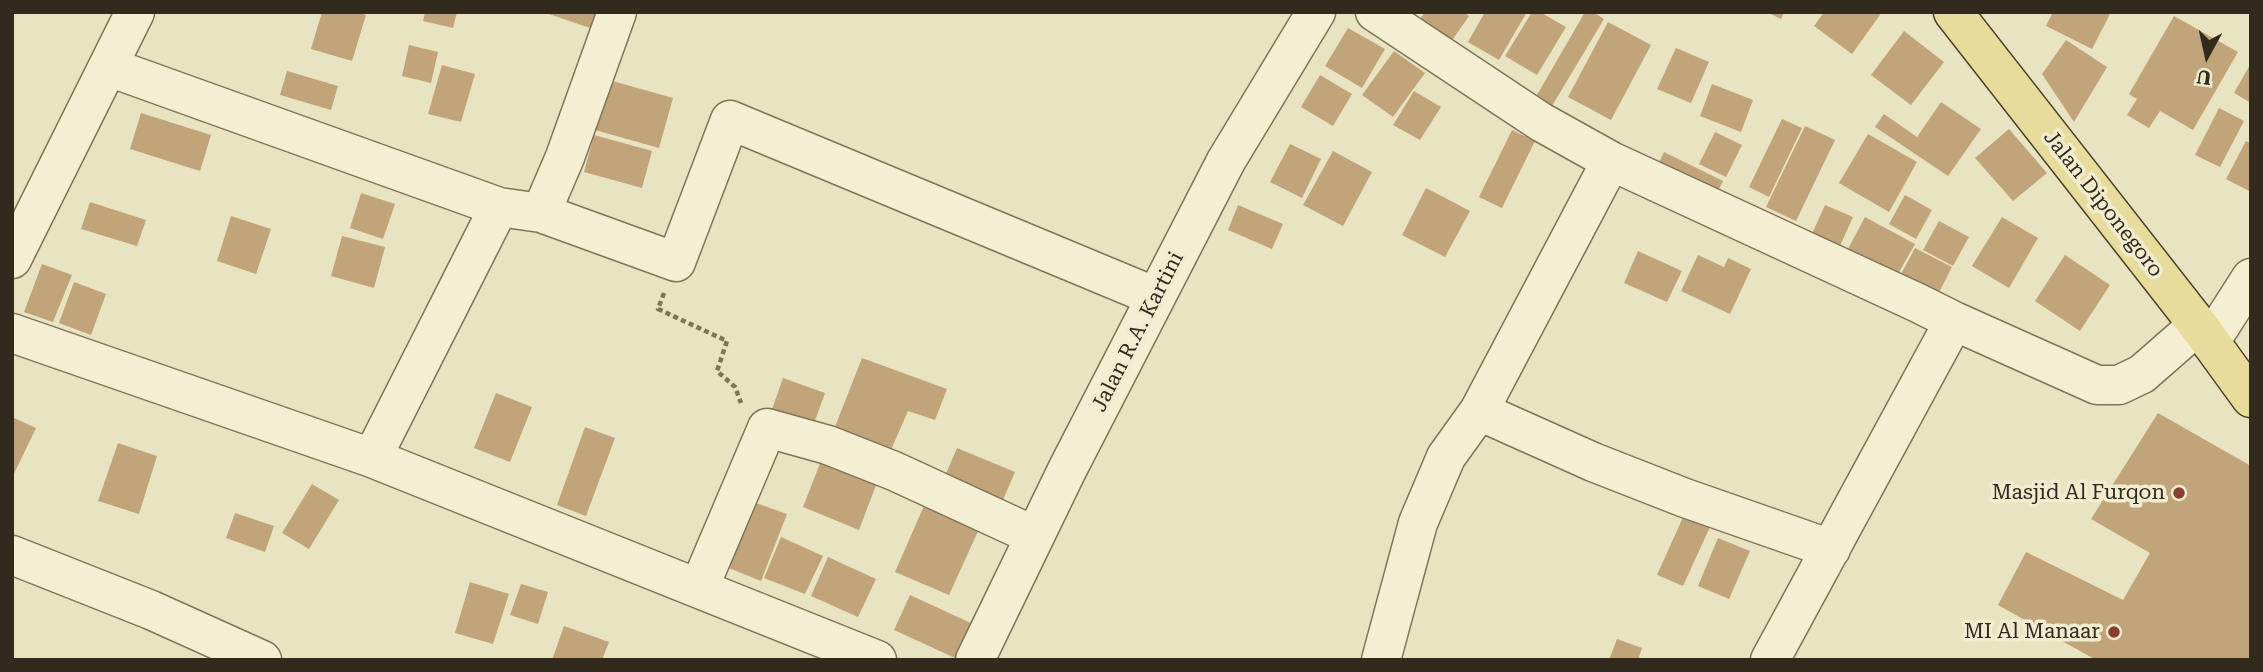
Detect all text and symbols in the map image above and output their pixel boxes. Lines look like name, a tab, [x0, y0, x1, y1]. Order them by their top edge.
north arrow	[2172, 21, 2242, 91]
text: U	[2195, 65, 2213, 90]
street label: Jalan Diponegoro	[2038, 125, 2168, 283]
street label: Jalan R.A. Kartini	[1087, 248, 1189, 416]
place label: Masjid Al Furqon	[1992, 480, 2165, 506]
marker: Masjid Al Furqon	[2171, 485, 2187, 501]
place label: MI Al Manaar	[1964, 619, 2100, 645]
marker: MI Al Manaar	[2106, 624, 2122, 640]

